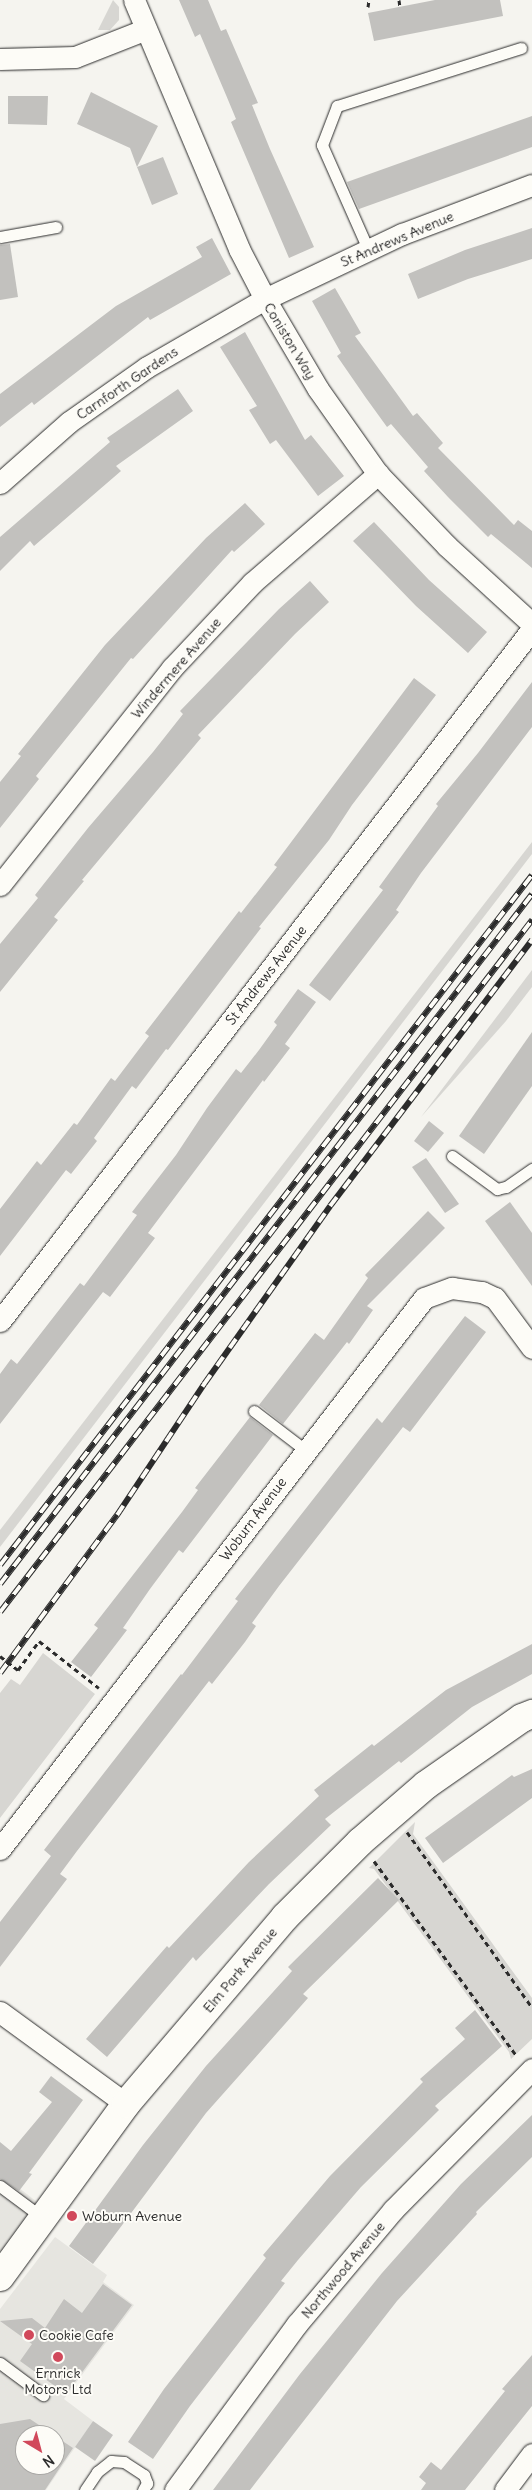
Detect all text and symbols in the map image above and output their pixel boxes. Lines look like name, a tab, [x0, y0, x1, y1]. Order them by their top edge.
street label: St Andrews Avenue	[338, 208, 456, 270]
street label: Coniston Way	[260, 300, 320, 382]
street label: Carnforth Gardens	[73, 343, 181, 423]
street label: Windermere Avenue	[128, 614, 224, 722]
street label: St Andrews Avenue	[222, 922, 310, 1028]
street label: Woburn Avenue	[216, 1474, 290, 1564]
street label: Elm Park Avenue	[199, 1924, 281, 2016]
place label: Woburn Avenue	[82, 2208, 182, 2224]
marker: Woburn Avenue	[66, 2210, 78, 2222]
street label: Northwood Avenue	[298, 2218, 388, 2322]
place label: Cookie Cafe	[39, 2327, 114, 2343]
marker: Cookie Cafe	[23, 2329, 35, 2341]
marker: Ernrick Motors Ltd	[52, 2351, 64, 2363]
place label: Ernrick Motors Ltd	[24, 2365, 92, 2398]
north arrow	[15, 2425, 65, 2475]
text: N	[39, 2451, 58, 2471]

